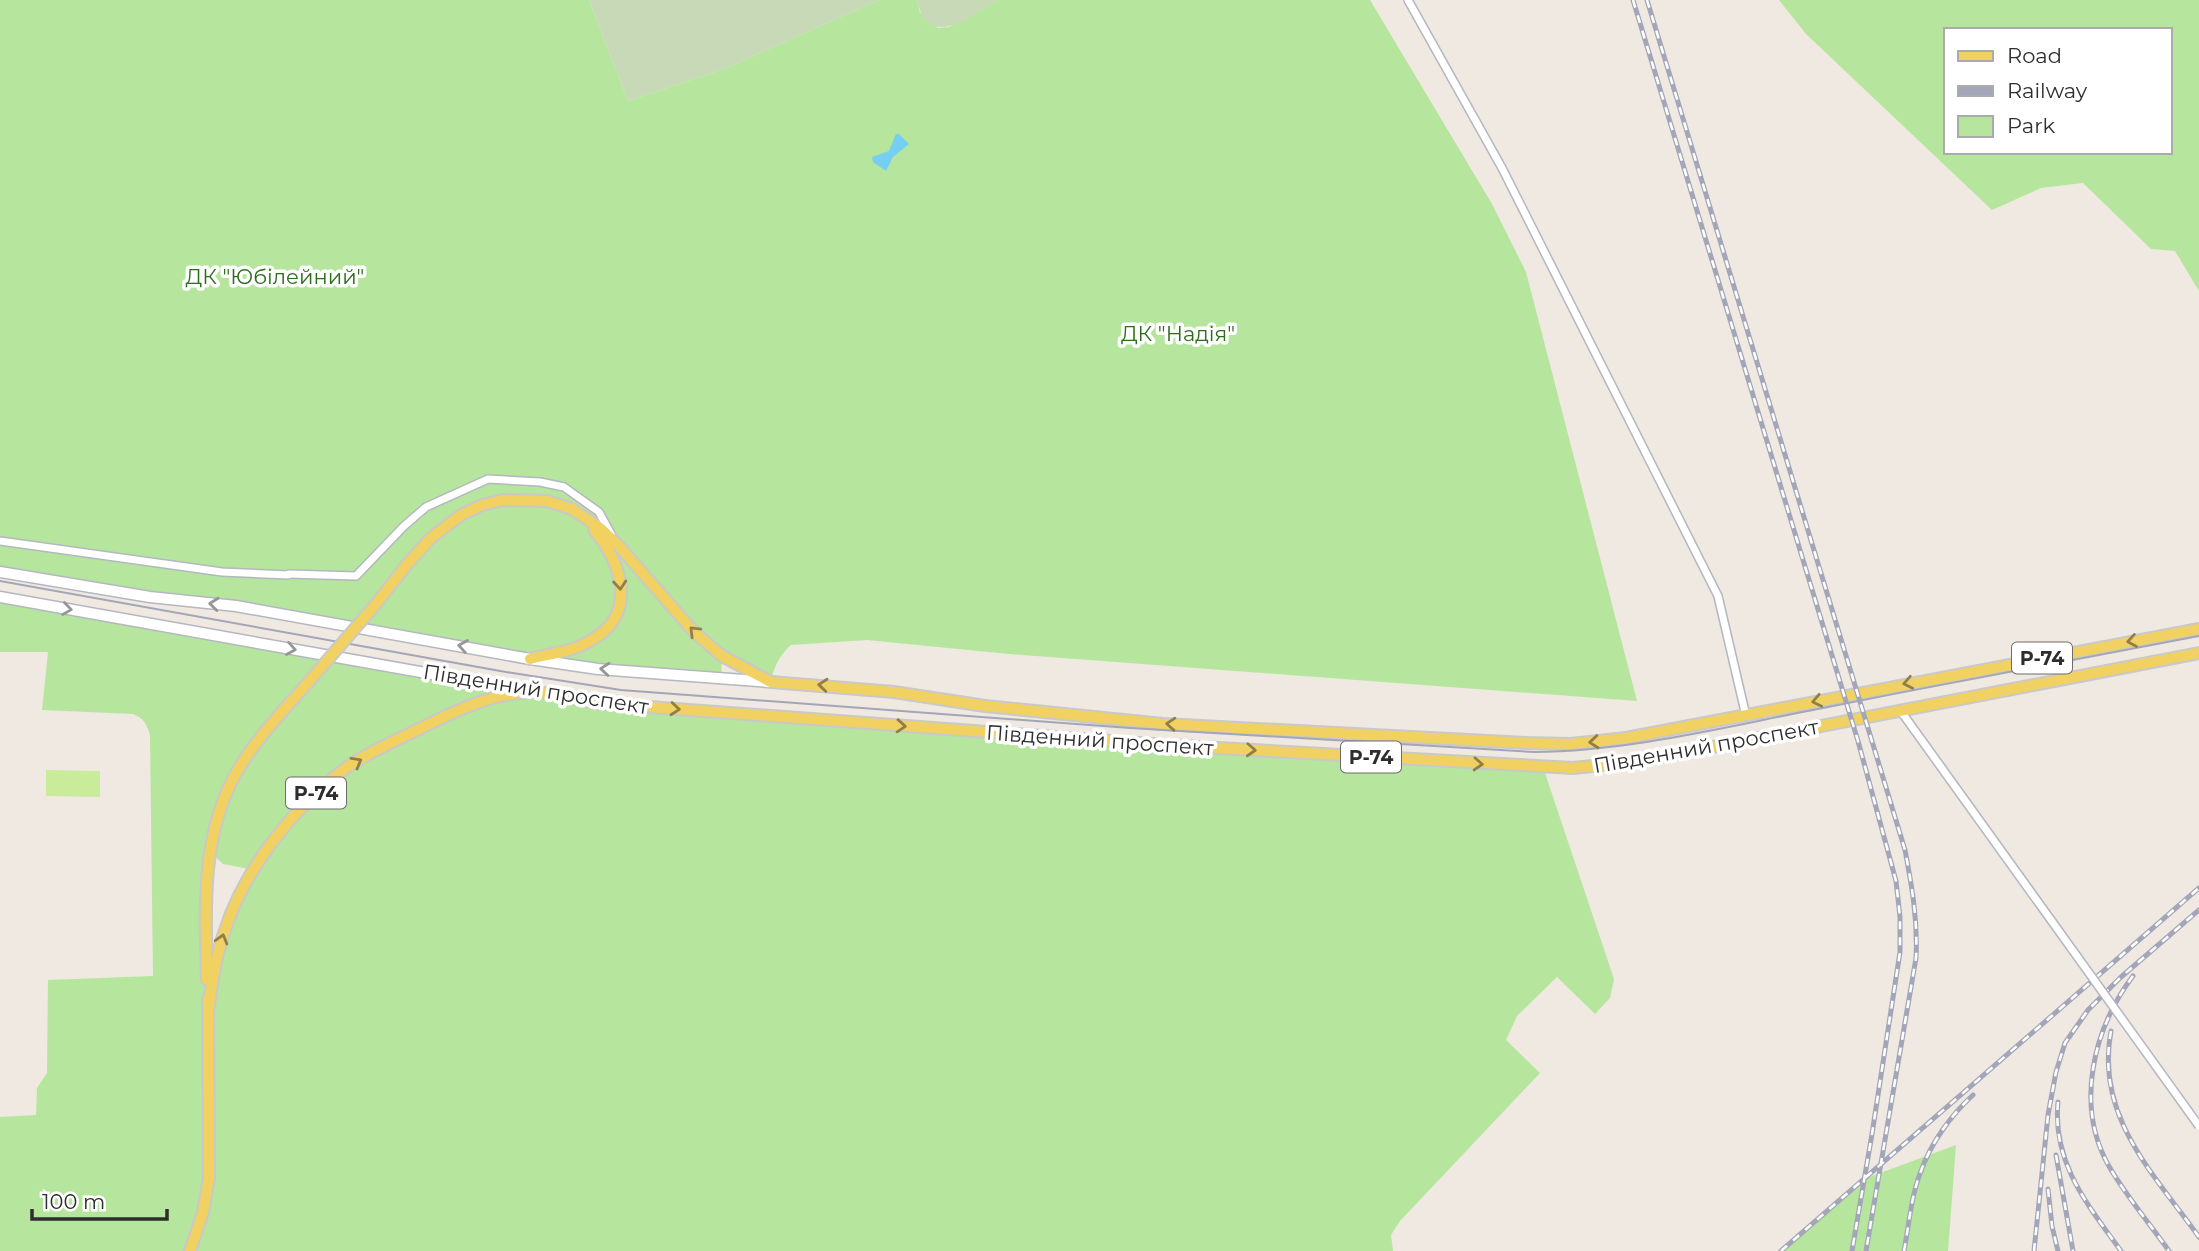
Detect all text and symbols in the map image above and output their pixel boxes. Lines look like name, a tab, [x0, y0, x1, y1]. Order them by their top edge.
legend	[1944, 28, 2171, 154]
text: Road	[2007, 43, 2062, 68]
text: Railway	[2007, 78, 2088, 103]
text: Park	[2007, 113, 2055, 138]
park label: ДК "Юбілейний"	[186, 264, 364, 289]
park label: ДК "Надія"	[1121, 321, 1235, 346]
one-way arrow	[612, 580, 627, 591]
one-way arrow	[209, 597, 220, 612]
one-way arrow	[61, 602, 73, 617]
one-way arrow	[690, 626, 703, 639]
one-way arrow	[2126, 633, 2138, 648]
one-way arrow	[457, 640, 469, 655]
one-way arrow	[285, 641, 297, 656]
road number: Р-74	[2012, 642, 2072, 674]
street label: Південний проспект	[421, 659, 651, 719]
one-way arrow	[599, 662, 610, 677]
one-way arrow	[1902, 675, 1914, 690]
one-way arrow	[817, 678, 828, 693]
one-way arrow	[1811, 693, 1823, 708]
one-way arrow	[669, 701, 680, 716]
street label: Південний проспект	[1592, 714, 1821, 778]
one-way arrow	[1165, 717, 1176, 732]
one-way arrow	[896, 718, 907, 733]
street label: Південний проспект	[985, 720, 1215, 760]
one-way arrow	[1588, 734, 1599, 749]
one-way arrow	[1245, 742, 1256, 757]
road number: Р-74	[1341, 742, 1401, 772]
one-way arrow	[1473, 756, 1484, 771]
one-way arrow	[350, 757, 363, 770]
road number: Р-74	[286, 778, 346, 808]
one-way arrow	[214, 933, 229, 945]
scale bar	[32, 1178, 166, 1222]
text: 100 m	[42, 1189, 105, 1214]

